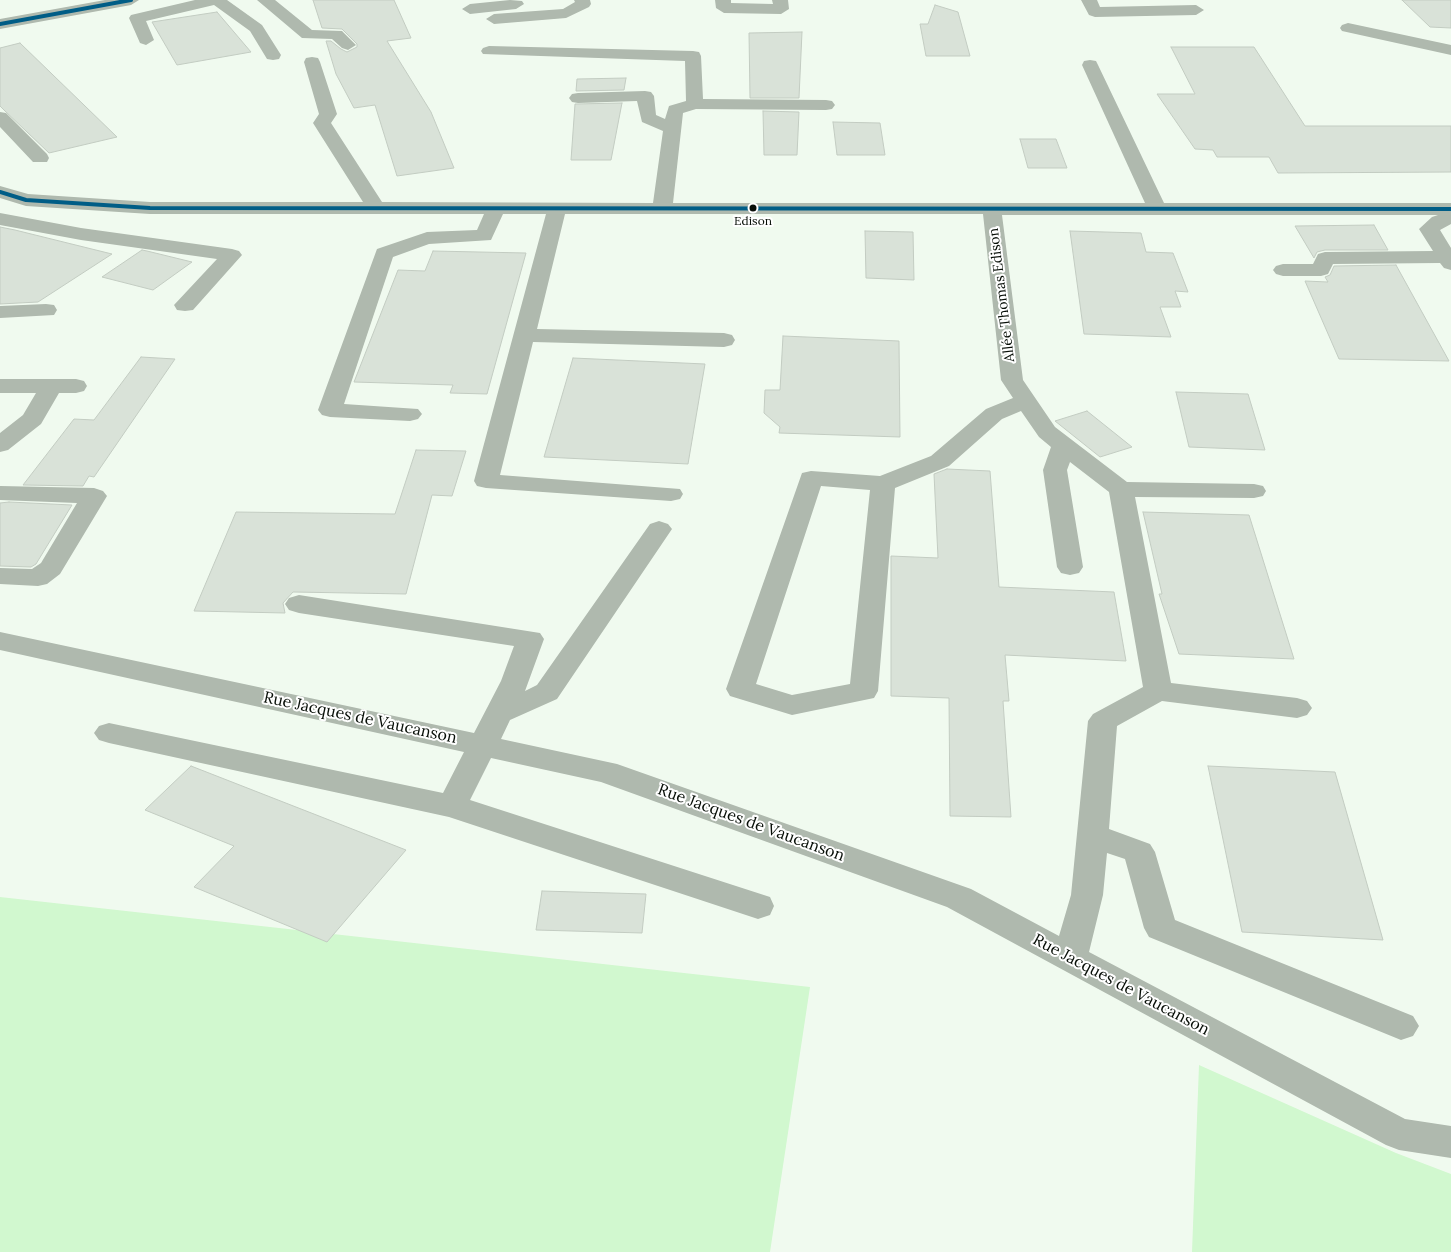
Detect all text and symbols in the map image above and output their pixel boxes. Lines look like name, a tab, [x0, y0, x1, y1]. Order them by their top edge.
marker: Edison	[748, 203, 758, 213]
place label: Edison	[734, 215, 772, 229]
street label: Allée Thomas Edison	[985, 227, 1019, 363]
street label: Rue Jacques de Vaucanson	[262, 688, 458, 748]
street label: Rue Jacques de Vaucanson	[655, 780, 847, 866]
street label: Rue Jacques de Vaucanson	[1029, 930, 1213, 1040]

